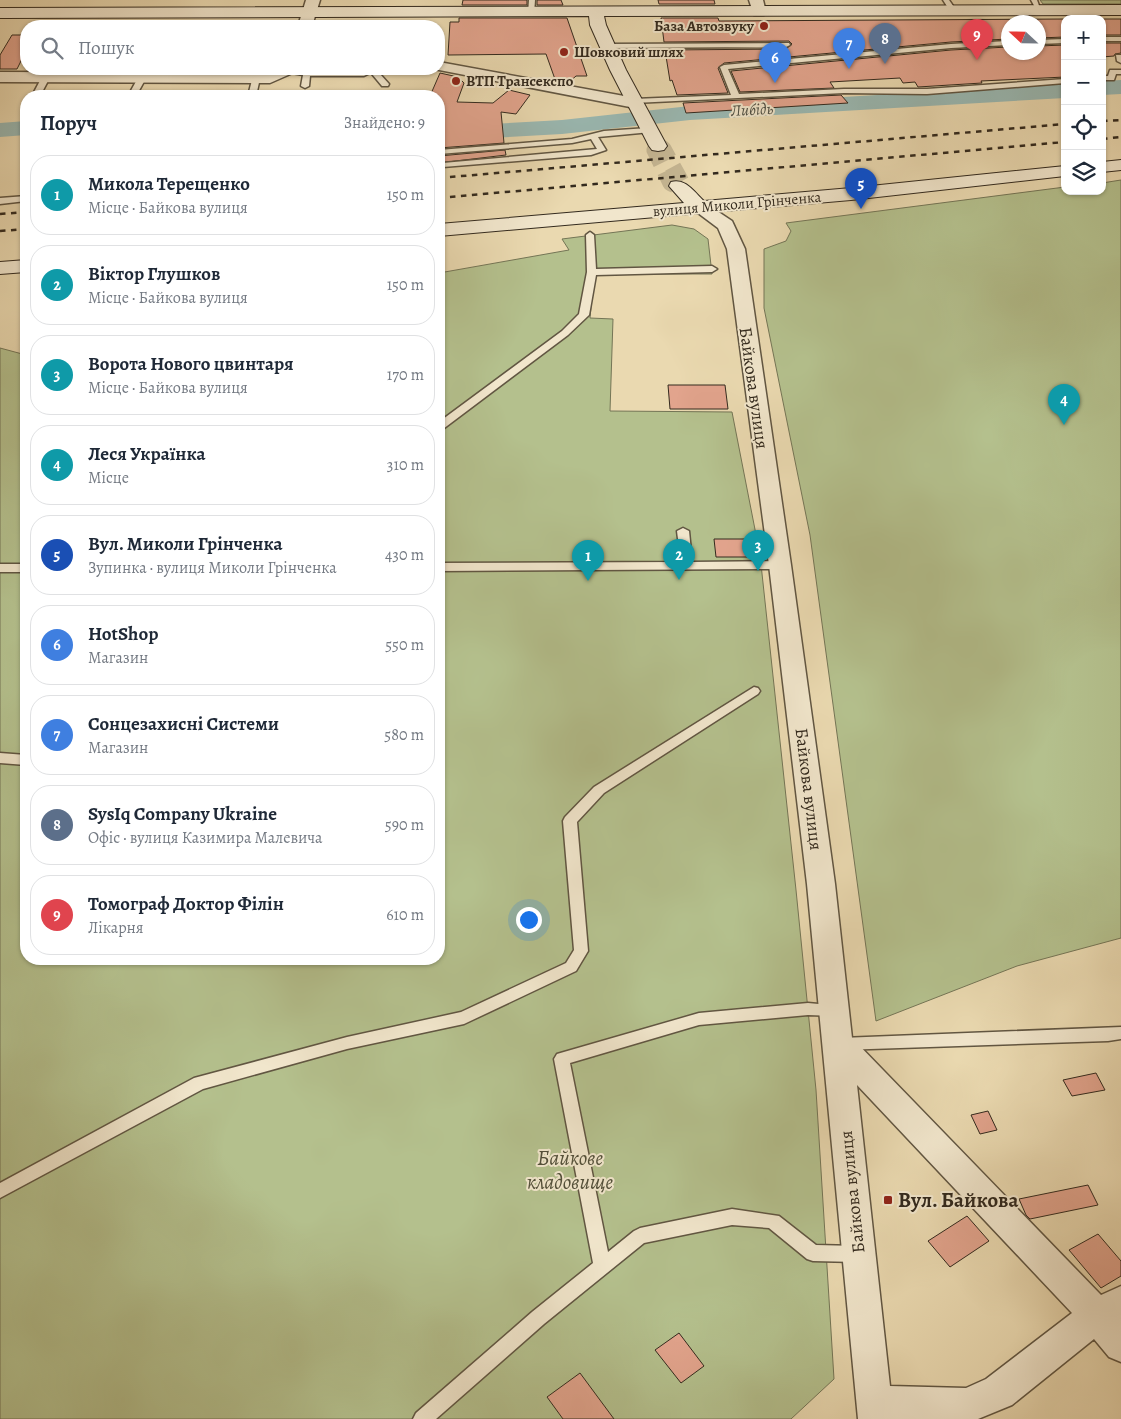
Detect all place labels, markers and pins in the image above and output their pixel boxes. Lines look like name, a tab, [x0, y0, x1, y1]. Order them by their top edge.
place label: База Автозвуку	[654, 16, 755, 36]
pin: 9	[961, 19, 993, 60]
marker: База Автозвуку	[758, 20, 770, 32]
pin: 8	[869, 23, 901, 64]
pin: 7	[833, 28, 865, 69]
place label: Шовковий шлях	[574, 42, 684, 62]
pin: 6	[759, 42, 791, 83]
marker: Шовковий шлях	[558, 46, 570, 58]
place label: ВТП Трансекспо	[466, 71, 574, 91]
marker: ВТП Трансекспо	[450, 75, 462, 87]
pin: 5	[845, 168, 877, 209]
pin: 4	[1048, 384, 1080, 425]
pin: 3	[742, 530, 774, 571]
pin: 2	[663, 539, 695, 580]
pin: 1	[572, 540, 604, 581]
place label: Вул. Байкова	[898, 1186, 1018, 1214]
marker: Вул. Байкова	[882, 1194, 894, 1206]

